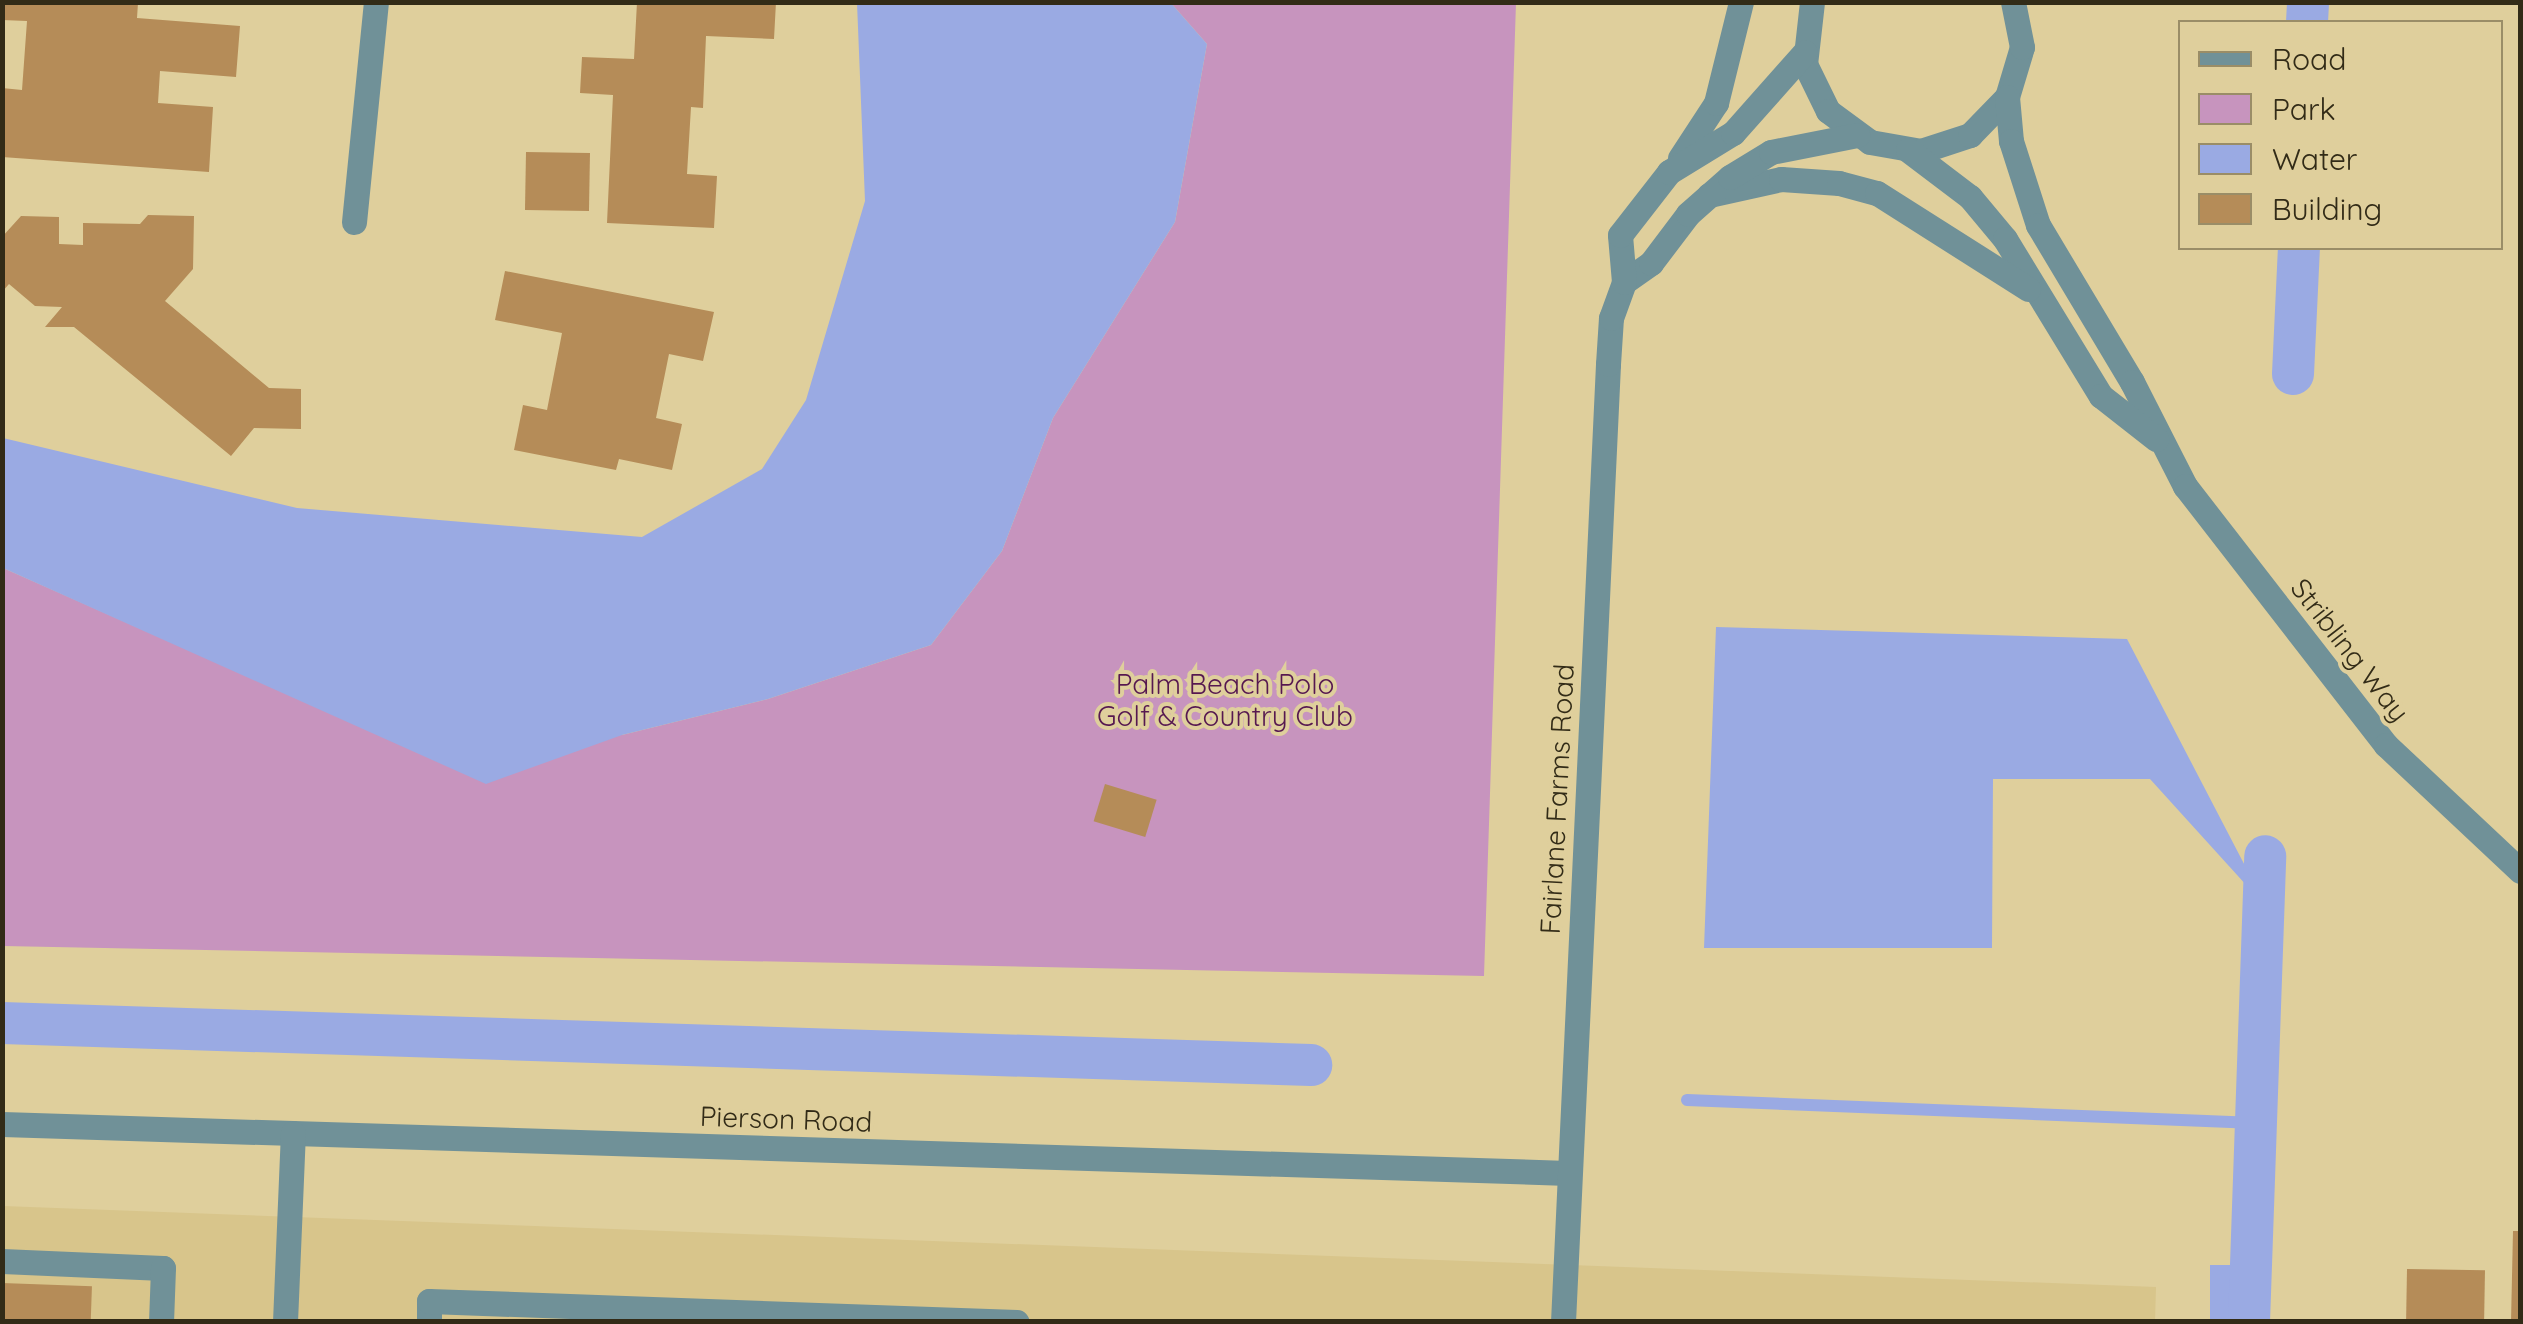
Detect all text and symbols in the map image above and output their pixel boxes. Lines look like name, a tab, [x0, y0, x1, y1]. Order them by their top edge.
legend	[2178, 20, 2503, 250]
text: Road	[2272, 40, 2346, 78]
text: Park	[2272, 90, 2336, 128]
text: Water	[2272, 140, 2357, 178]
text: Building	[2272, 190, 2382, 228]
street label: Stribling Way	[2284, 572, 2416, 728]
street label: Fairlane Farms Road	[1533, 663, 1581, 935]
park label: Palm Beach Polo Golf & Country Club	[1097, 667, 1353, 733]
street label: Pierson Road	[699, 1099, 873, 1139]

